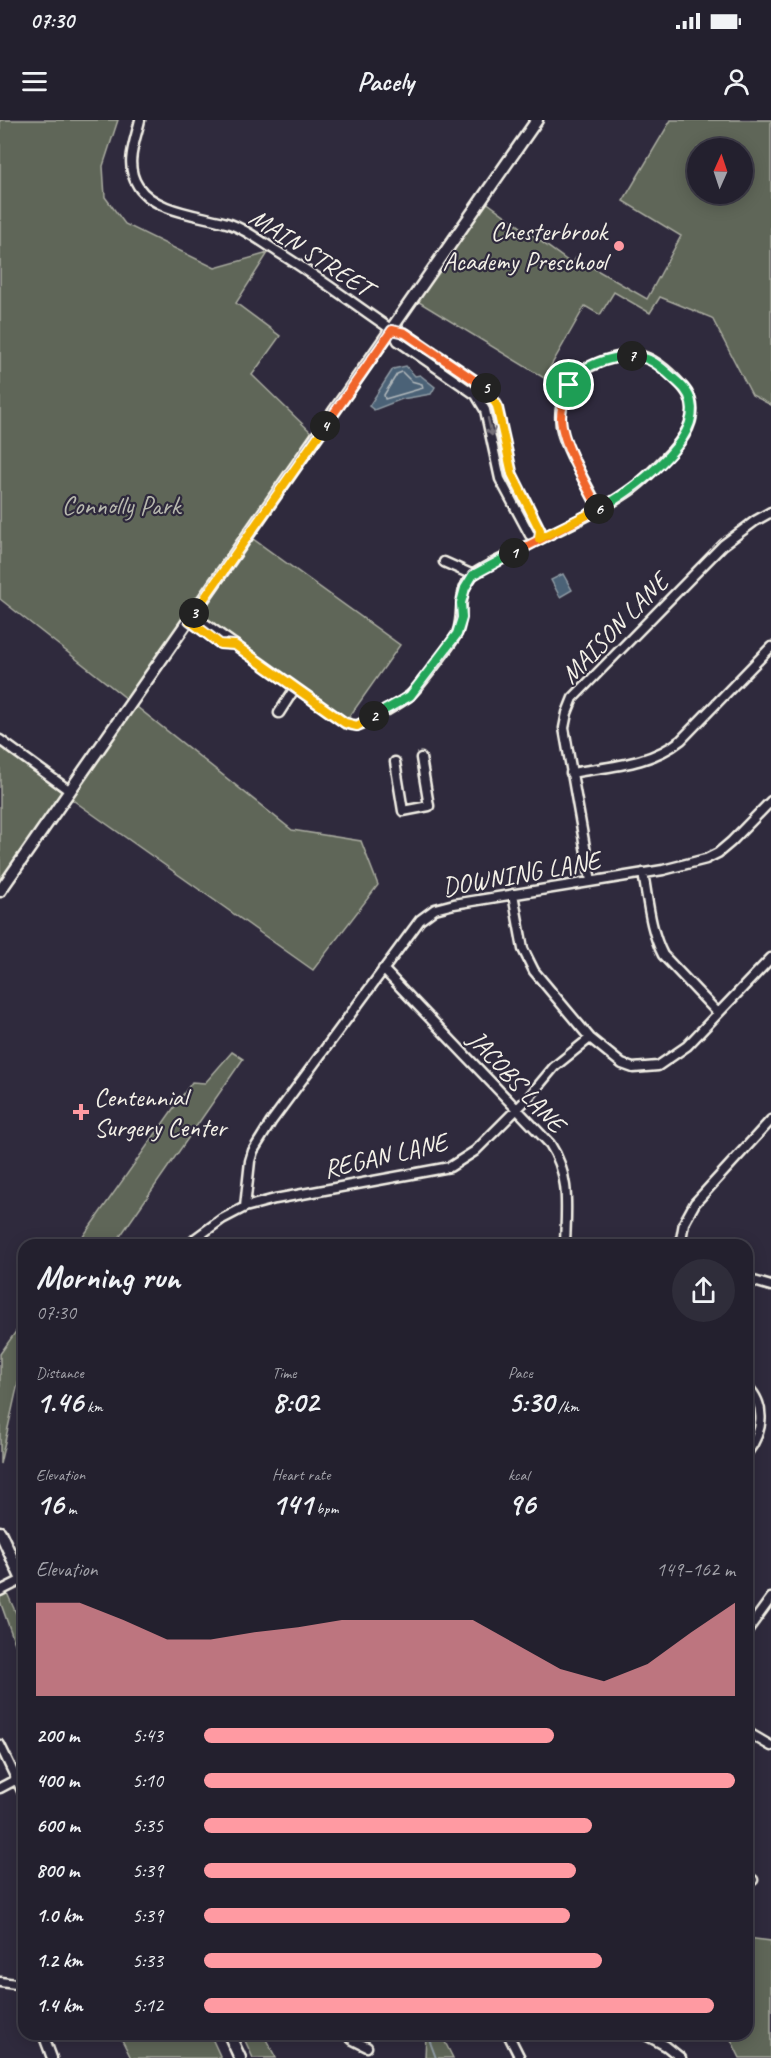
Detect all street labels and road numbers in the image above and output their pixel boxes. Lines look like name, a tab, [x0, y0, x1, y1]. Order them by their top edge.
street label: MAIN STREET	[243, 201, 384, 308]
street label: MAISON LANE	[553, 563, 678, 691]
street label: DOWNING LANE	[440, 843, 606, 904]
street label: JACOBS LANE	[460, 1022, 575, 1142]
street label: REGAN LANE	[320, 1125, 453, 1186]

